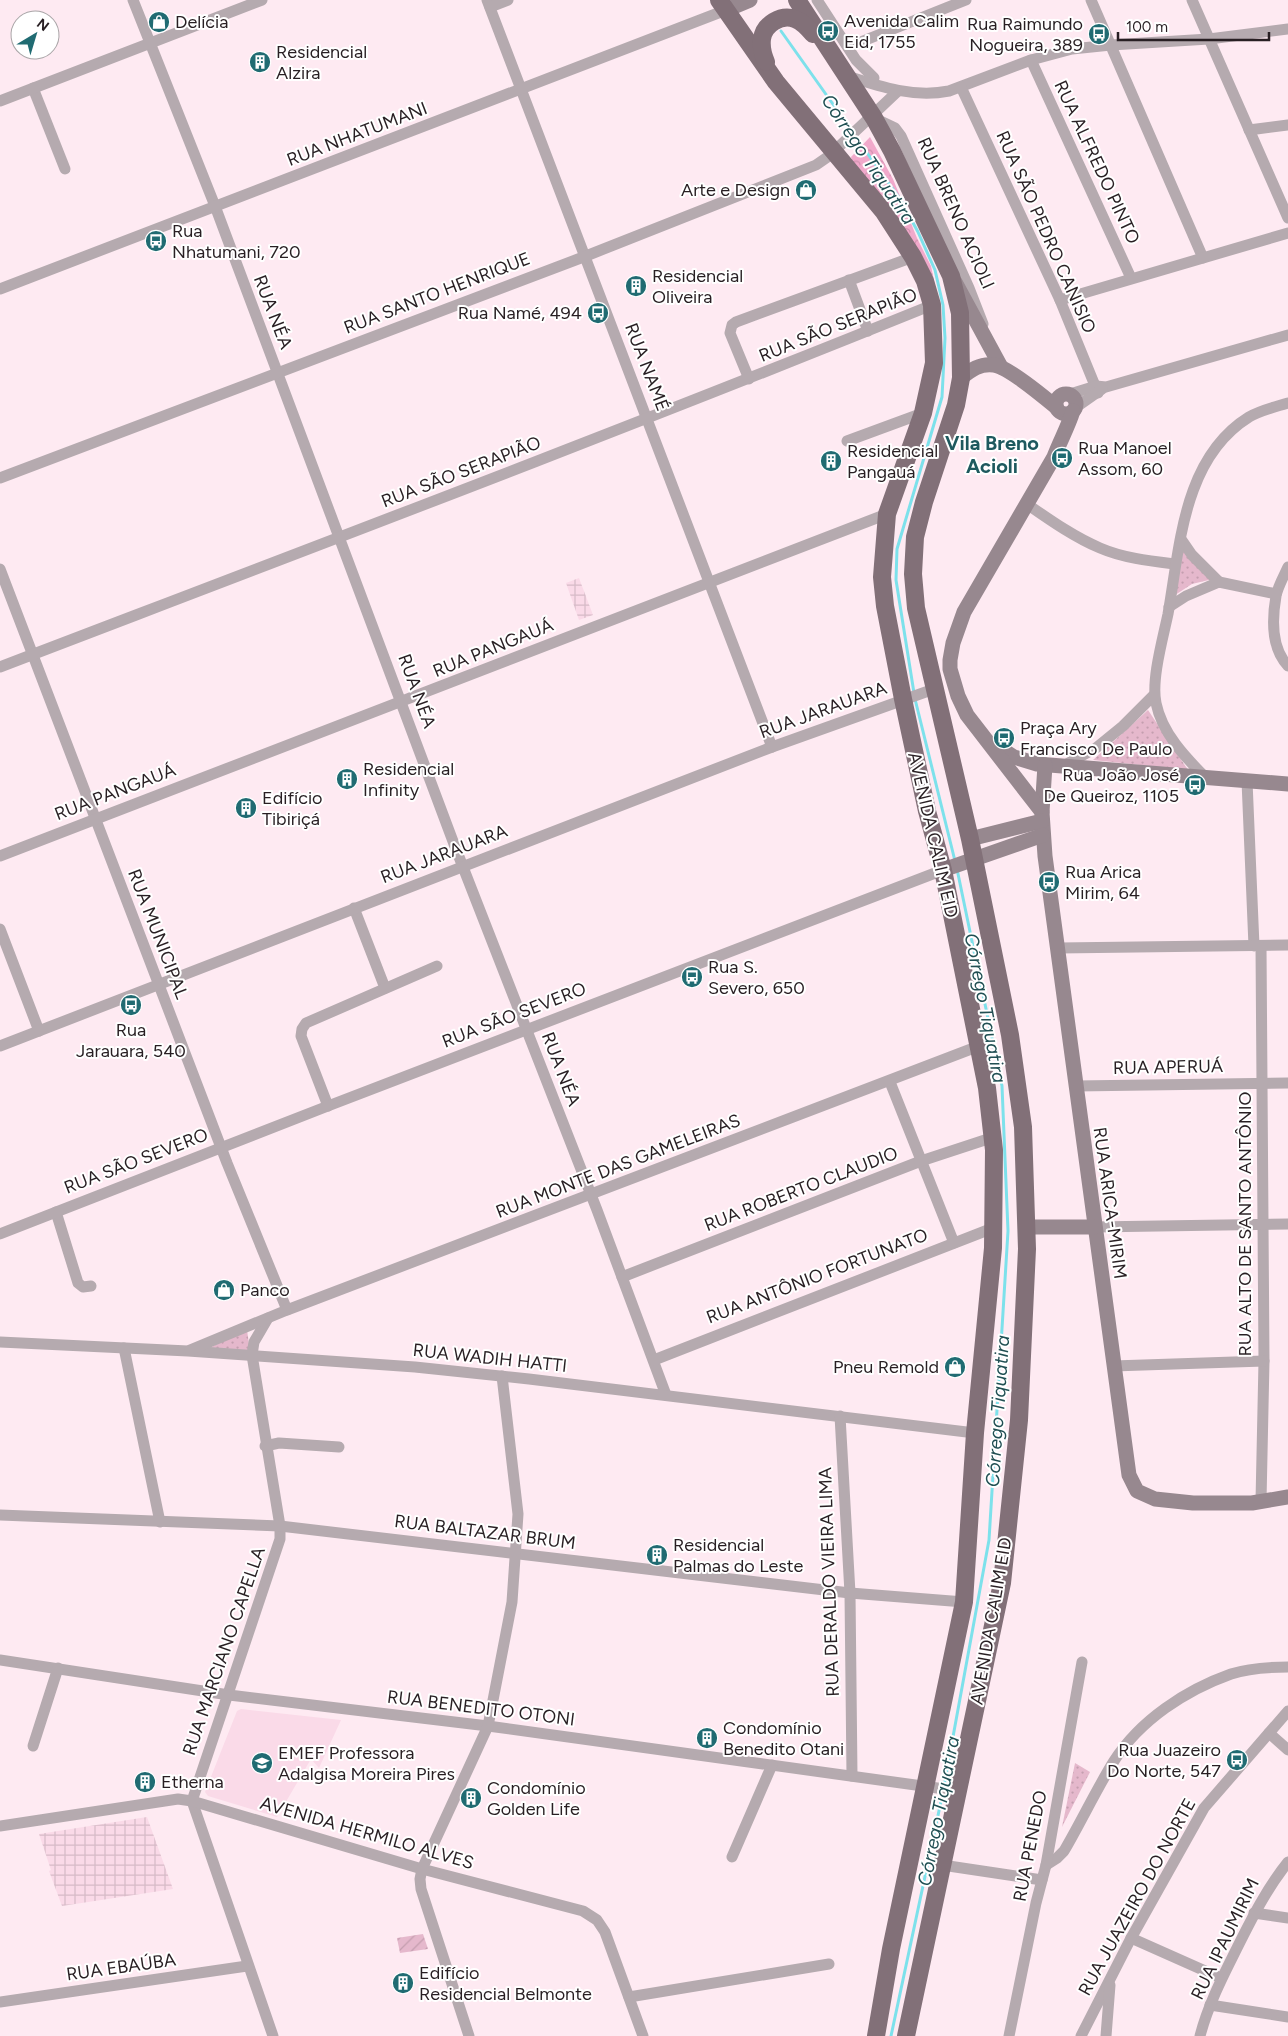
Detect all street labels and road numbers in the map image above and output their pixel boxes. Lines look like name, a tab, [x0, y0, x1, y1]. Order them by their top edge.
street label: RUA ALFREDO PINTO	[1049, 77, 1145, 247]
street label: RUA NHATUMANI	[284, 97, 430, 171]
street label: RUA SÃO PEDRO CANISIO	[991, 127, 1101, 337]
street label: RUA BRENO ACIOLI	[913, 134, 999, 292]
street label: RUA SANTO HENRIQUE	[341, 247, 533, 339]
street label: RUA NÉA	[249, 272, 297, 352]
street label: RUA SÃO SERAPIÃO	[756, 283, 920, 367]
street label: RUA NAMÉ	[620, 320, 674, 414]
street label: RUA SÃO SERAPIÃO	[378, 431, 544, 513]
street label: RUA PANGAUÁ	[430, 614, 556, 682]
street label: RUA NÉA	[393, 651, 441, 731]
street label: RUA JARAUARA	[756, 677, 890, 743]
street label: AVENIDA CALIM EID	[903, 750, 963, 920]
street label: RUA PANGAUÁ	[51, 759, 179, 825]
street label: RUA JARAUARA	[378, 820, 510, 888]
street label: RUA MUNICIPAL	[123, 866, 193, 1003]
street label: RUA SÃO SEVERO	[439, 977, 589, 1053]
street label: RUA NÉA	[537, 1029, 585, 1109]
street label: RUA APERUÁ	[1113, 1055, 1223, 1079]
street label: RUA ALTO DE SANTO ANTÔNIO	[1234, 1091, 1256, 1356]
street label: RUA MONTE DAS GAMELEIRAS	[493, 1109, 743, 1223]
street label: RUA SÃO SEVERO	[61, 1123, 211, 1199]
street label: RUA ARICA-MIRIM	[1088, 1126, 1132, 1280]
street label: RUA ROBERTO CLAUDIO	[701, 1142, 901, 1236]
street label: RUA ANTÔNIO FORTUNATO	[703, 1224, 931, 1328]
street label: RUA WADIH HATTI	[412, 1339, 568, 1377]
street label: RUA DERALDO VIEIRA LIMA	[814, 1467, 844, 1697]
street label: RUA BALTAZAR BRUM	[393, 1510, 577, 1554]
street label: AVENIDA CALIM EID	[965, 1536, 1017, 1706]
street label: RUA MARCIANO CAPELLA	[178, 1544, 270, 1758]
street label: RUA BENEDITO OTONI	[386, 1686, 576, 1730]
street label: RUA PENEDO	[1008, 1789, 1052, 1903]
street label: AVENIDA HERMILO ALVES	[258, 1792, 476, 1874]
street label: RUA JUAZEIRO DO NORTE	[1074, 1795, 1200, 1999]
street label: RUA IPAUMIRIM	[1186, 1875, 1264, 2003]
street label: RUA EBAÚBA	[65, 1948, 177, 1986]

